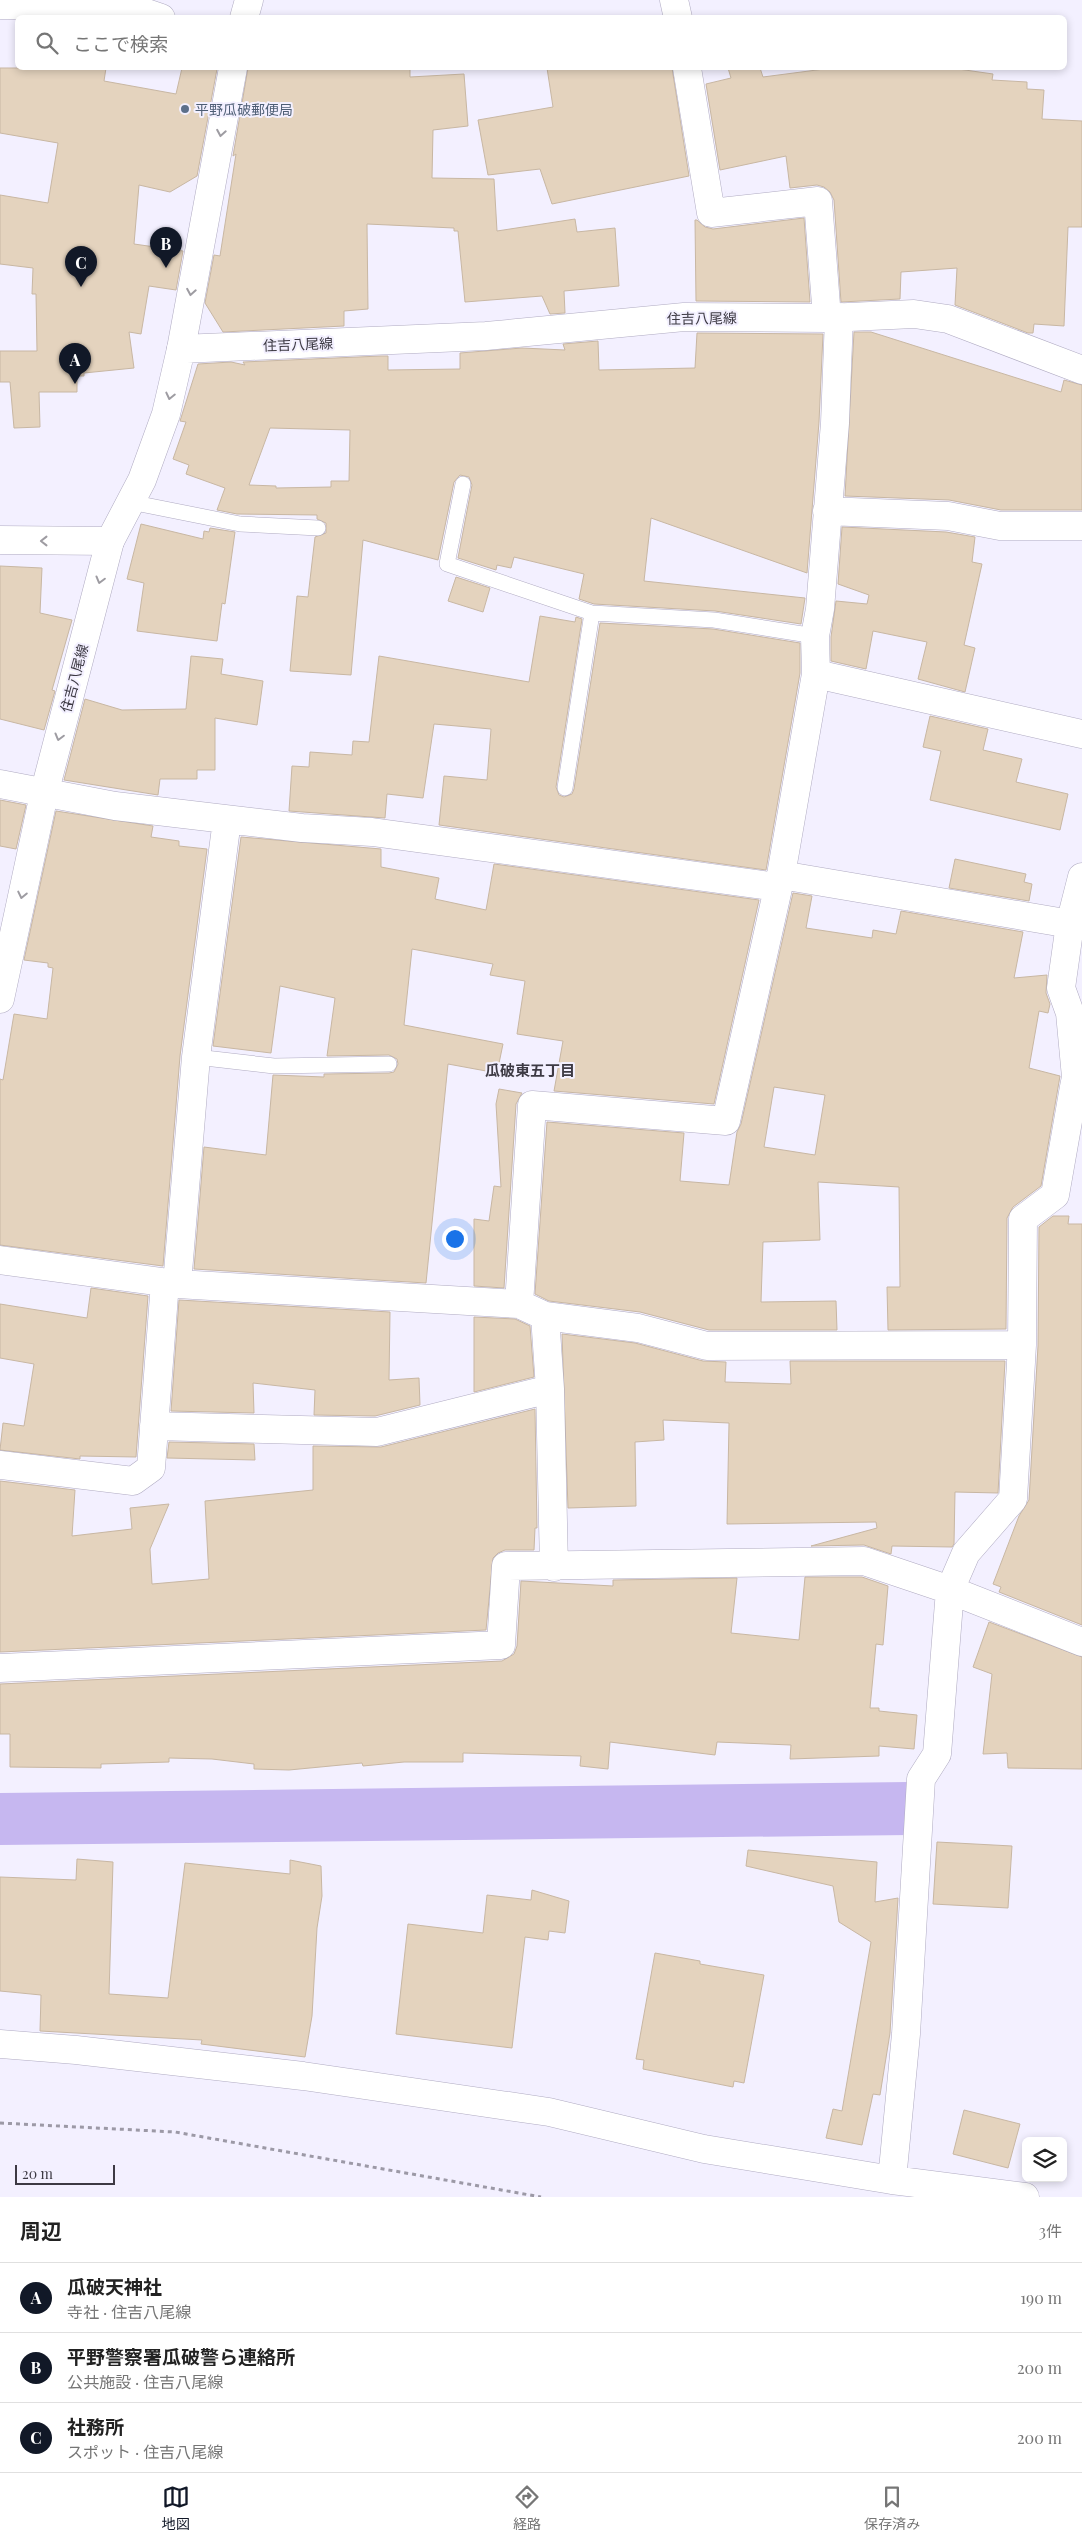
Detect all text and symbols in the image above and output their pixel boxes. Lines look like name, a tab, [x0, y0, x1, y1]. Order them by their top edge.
search box	[15, 15, 1067, 70]
icon: search	[33, 29, 61, 57]
text: ここで検索	[73, 30, 168, 56]
place label: 平野瓜破郵便局	[195, 100, 293, 119]
marker: 平野瓜破郵便局	[179, 103, 191, 115]
one-way arrow	[216, 128, 226, 137]
pin: B	[150, 227, 182, 268]
pin: C	[65, 246, 97, 287]
one-way arrow	[187, 288, 197, 297]
street label: 住吉八尾線	[667, 308, 737, 328]
street label: 住吉八尾線	[263, 333, 333, 355]
pin: A	[59, 343, 91, 384]
one-way arrow	[165, 392, 176, 401]
one-way arrow	[40, 536, 48, 546]
one-way arrow	[95, 575, 106, 584]
street label: 住吉八尾線	[56, 642, 92, 714]
one-way arrow	[54, 733, 65, 742]
one-way arrow	[17, 891, 28, 900]
district label: 瓜破東五丁目	[485, 1060, 575, 1080]
your location	[442, 1226, 468, 1252]
map controls	[1022, 2137, 1067, 2182]
button: layers	[1022, 2137, 1067, 2182]
scale bar	[15, 2162, 115, 2185]
text: 20 m	[22, 2164, 53, 2183]
text: 周辺	[20, 2216, 62, 2244]
text: 3件	[1039, 2220, 1062, 2241]
text: 瓜破天神社	[67, 2273, 162, 2299]
text: A	[31, 2287, 41, 2308]
text: 190 m	[1020, 2287, 1062, 2308]
text: 寺社 · 住吉八尾線	[67, 2301, 191, 2322]
text: 平野警察署瓜破警ら連絡所	[67, 2343, 295, 2369]
text: B	[31, 2357, 41, 2378]
text: 200 m	[1017, 2357, 1062, 2378]
text: 公共施設 · 住吉八尾線	[67, 2371, 223, 2392]
text: 社務所	[67, 2413, 124, 2439]
text: C	[30, 2427, 42, 2448]
text: 200 m	[1017, 2427, 1062, 2448]
text: スポット · 住吉八尾線	[67, 2441, 223, 2462]
tab: 地図	[162, 2483, 190, 2533]
tab: 経路	[513, 2483, 541, 2533]
tab: 保存済み	[864, 2483, 920, 2533]

